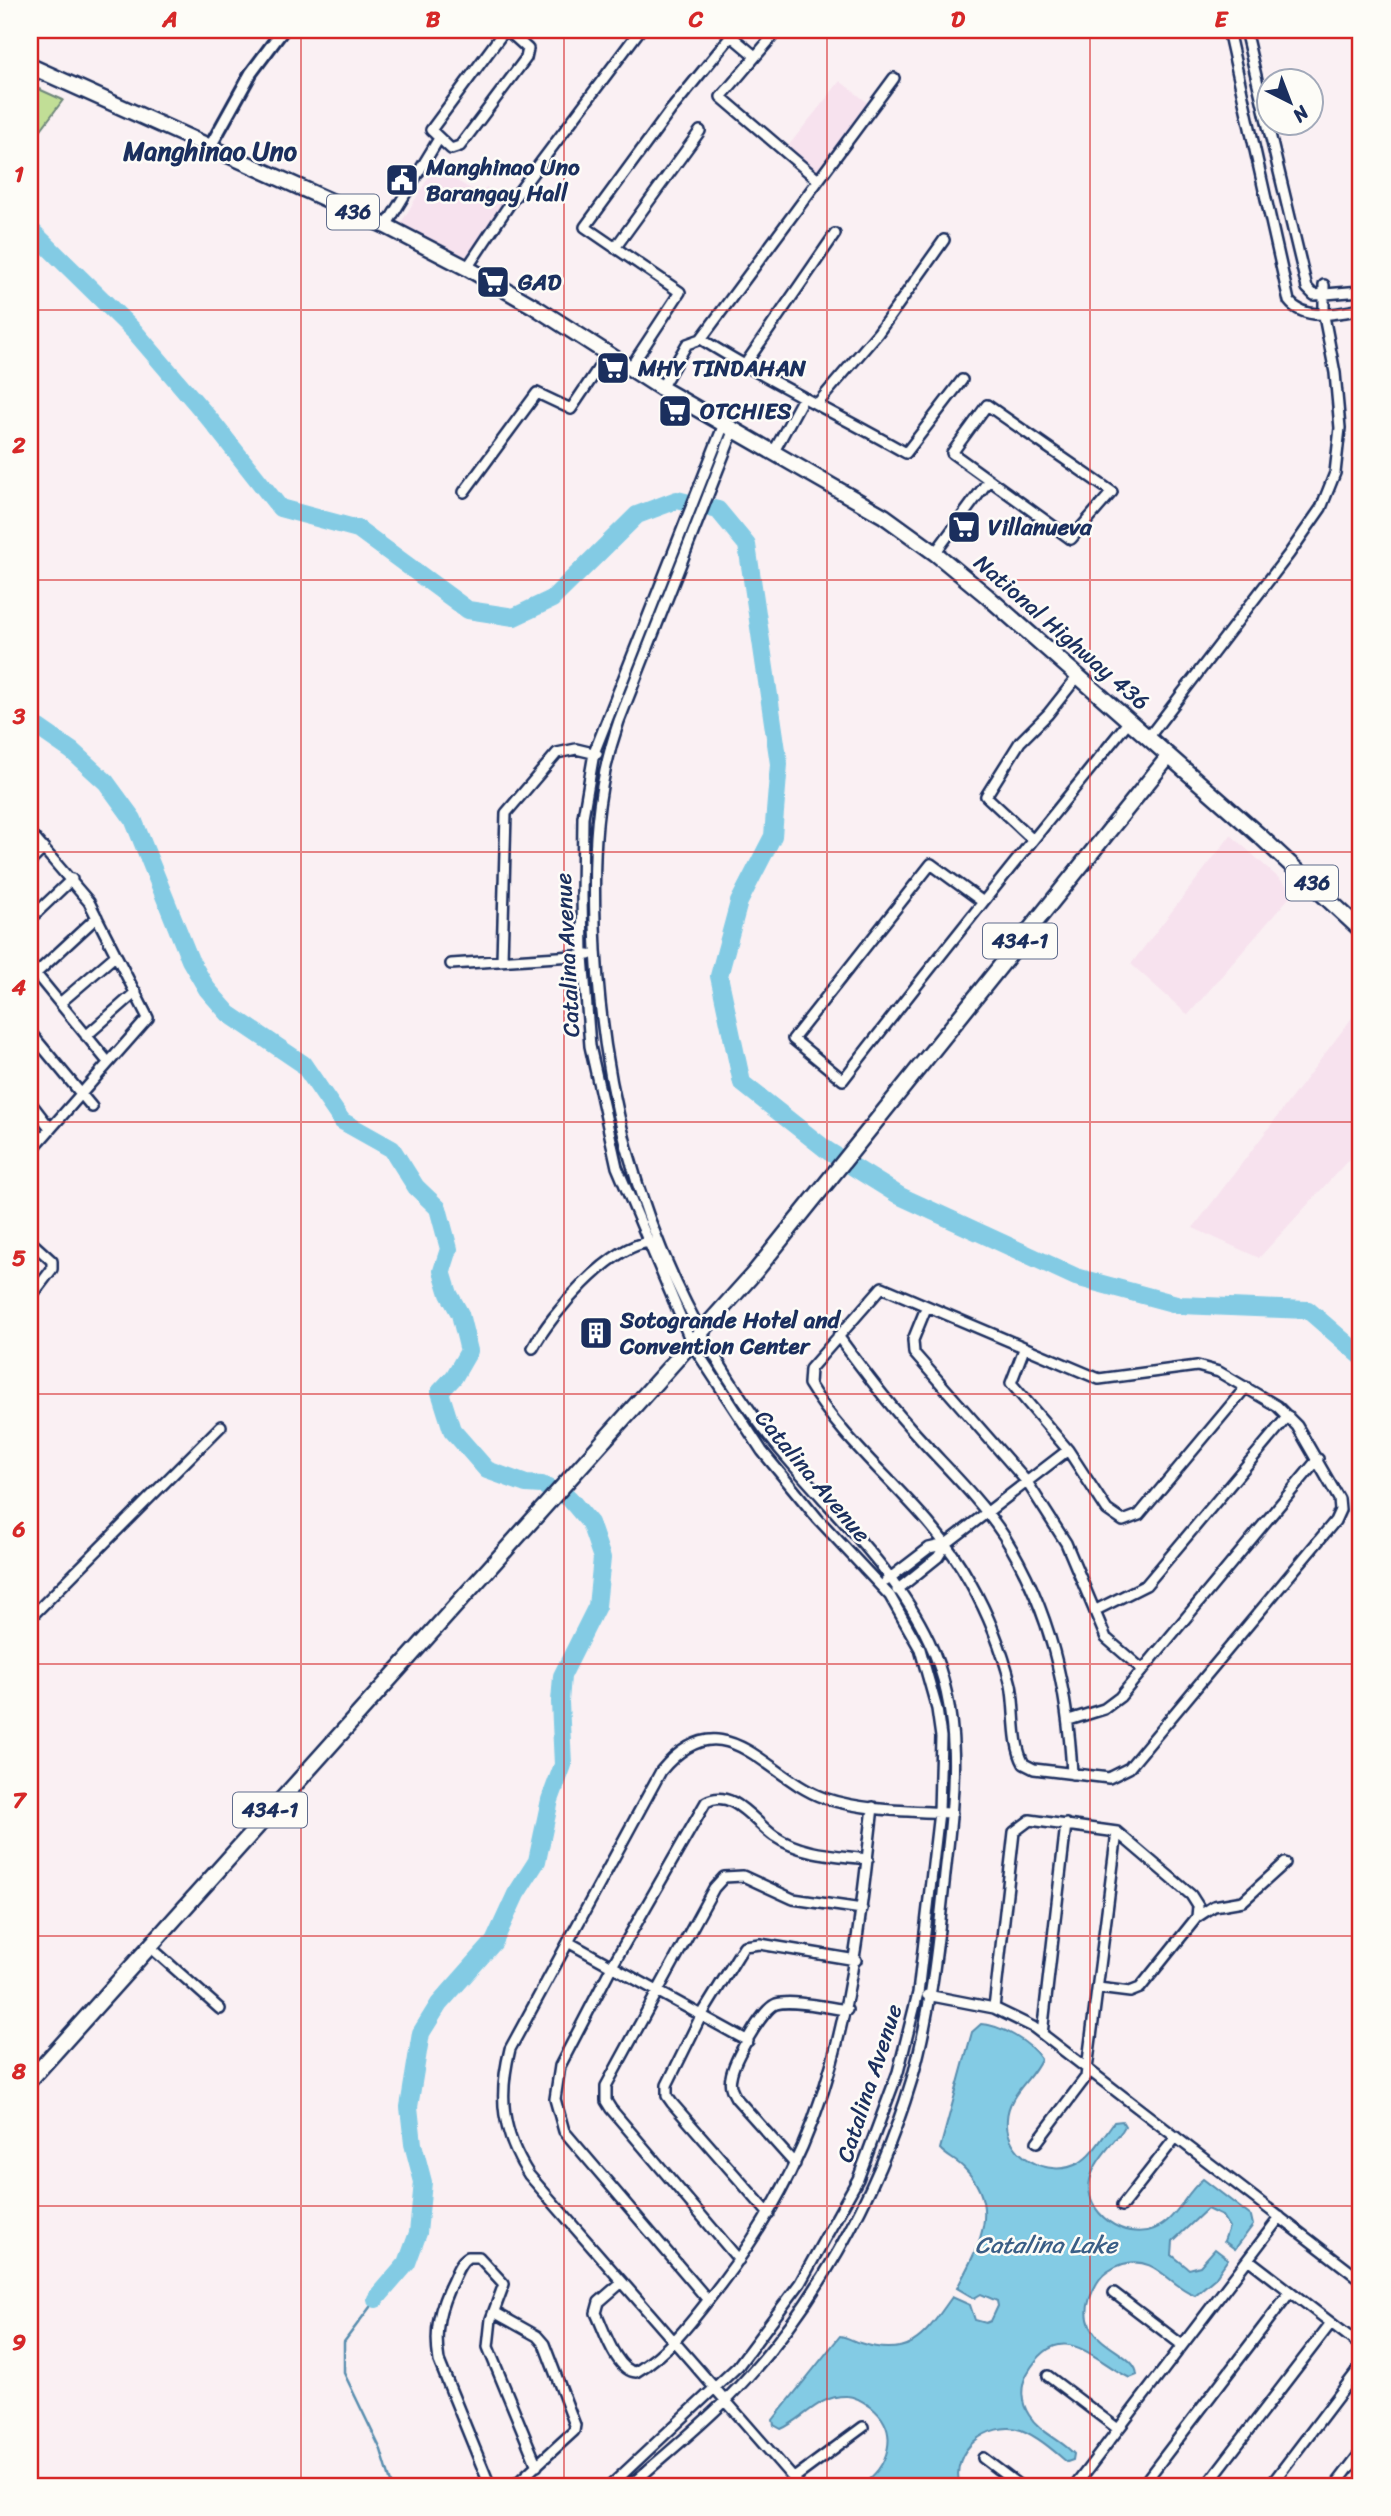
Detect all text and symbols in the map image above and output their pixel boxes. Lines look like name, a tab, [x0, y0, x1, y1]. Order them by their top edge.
text: A	[161, 0, 178, 40]
text: B	[426, 0, 441, 40]
text: C	[688, 0, 704, 40]
text: D	[951, 0, 966, 40]
text: E	[1215, 0, 1230, 40]
north arrow	[1254, 66, 1324, 136]
text: N	[1284, 97, 1318, 131]
district label: Manghinao Uno	[122, 128, 298, 174]
place label: Manghinao Uno Barangay Hall	[425, 147, 580, 214]
text: 1	[14, 154, 24, 195]
public building icon: Manghinao Uno Barangay Hall	[383, 161, 421, 199]
road number: 436	[327, 194, 379, 230]
place label: GAD	[517, 262, 561, 303]
supermarket icon: GAD	[474, 263, 512, 301]
place label: MHY TINDAHAN	[637, 348, 807, 389]
supermarket icon: MHY TINDAHAN	[594, 349, 632, 387]
place label: OTCHIES	[700, 391, 792, 432]
supermarket icon: OTCHIES	[656, 392, 694, 430]
text: 2	[11, 425, 26, 466]
place label: Villanueva	[988, 507, 1093, 548]
supermarket icon: Villanueva	[945, 508, 983, 546]
street label: National Highway 436	[964, 544, 1159, 721]
text: 3	[12, 696, 26, 737]
road number: 436	[1286, 866, 1338, 900]
street label: Catalina Avenue	[543, 872, 592, 1038]
road number: 434-1	[983, 923, 1057, 958]
text: 4	[11, 967, 27, 1008]
text: 5	[12, 1238, 26, 1279]
place label: Sotogrande Hotel and Convention Center	[619, 1300, 842, 1367]
building icon: Sotogrande Hotel and Convention Center	[577, 1314, 615, 1352]
street label: Catalina Avenue	[744, 1400, 881, 1553]
text: 6	[11, 1509, 26, 1550]
text: 7	[12, 1780, 27, 1821]
road number: 434-1	[233, 1792, 307, 1828]
street label: Catalina Avenue	[825, 1998, 914, 2168]
text: 8	[11, 2051, 26, 2092]
water label: Catalina Lake	[975, 2224, 1119, 2266]
text: 9	[12, 2322, 26, 2363]

